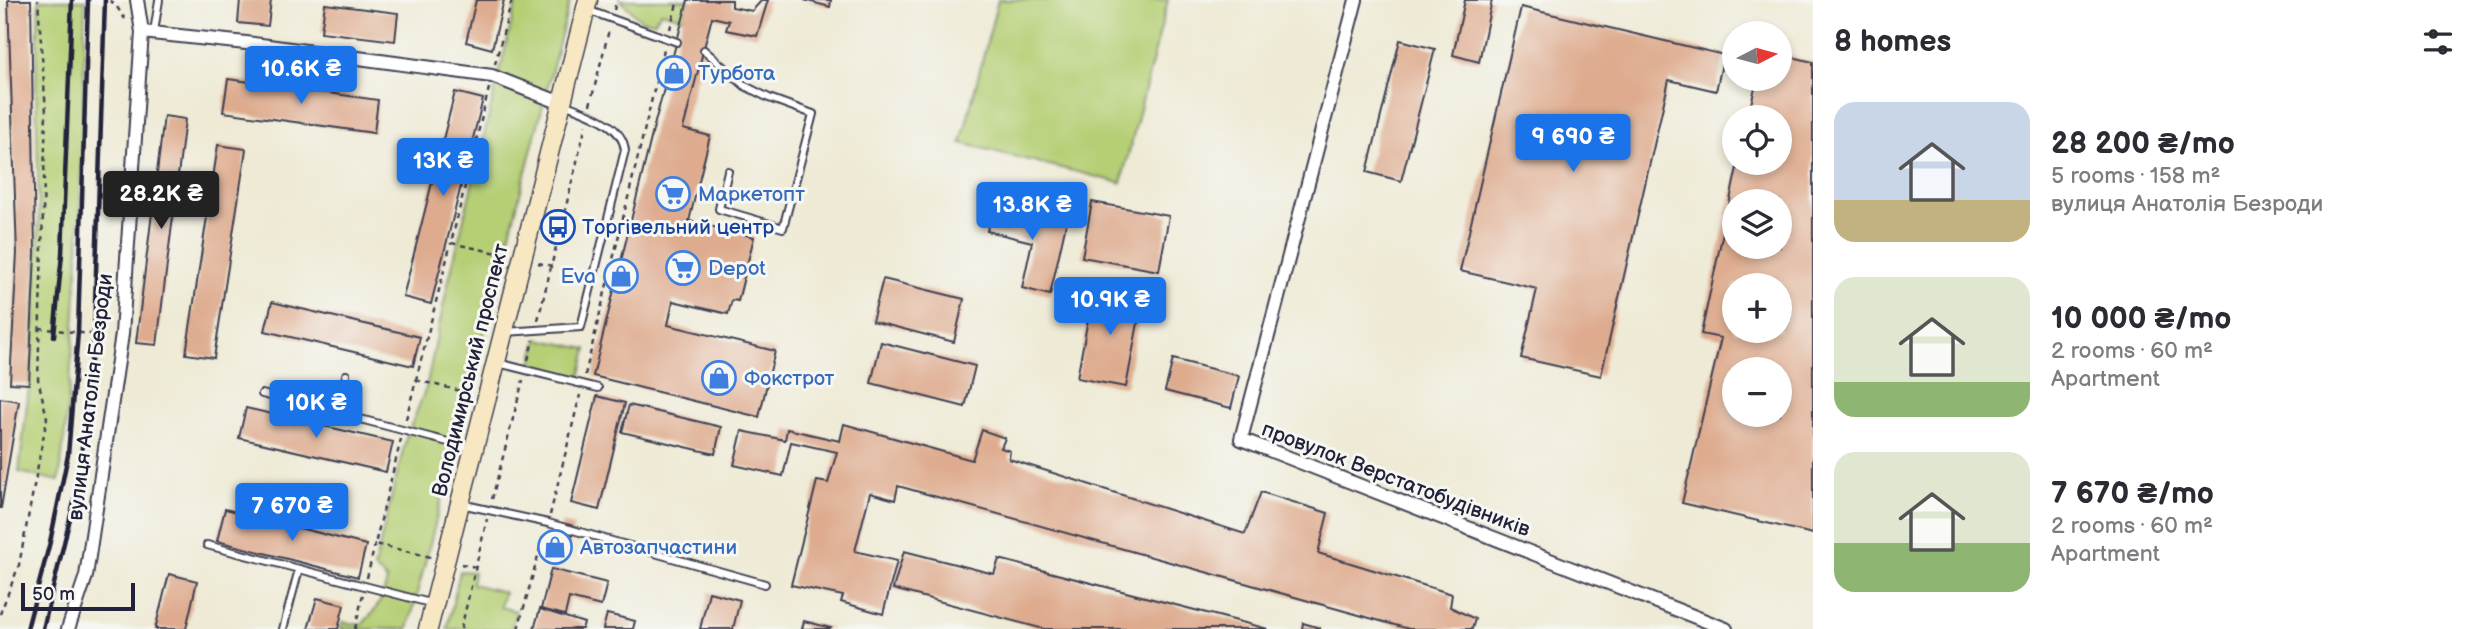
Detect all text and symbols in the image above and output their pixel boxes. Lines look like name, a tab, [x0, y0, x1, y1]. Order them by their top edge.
north arrow	[1722, 21, 1792, 91]
map controls	[1722, 21, 1792, 427]
icon: filters	[2419, 23, 2457, 61]
text: 8 homes	[1834, 24, 1951, 60]
pin: 10.6K ₴	[236, 46, 366, 106]
shop icon: Турбота	[655, 54, 693, 92]
text: 10.6K ₴	[261, 55, 341, 83]
place label: Турбота	[698, 61, 776, 86]
button: locate	[1722, 105, 1792, 175]
pin: 9 690 ₴	[1508, 114, 1638, 174]
text: 9 690 ₴	[1532, 123, 1614, 151]
text: 28 200 ₴/mo	[2051, 126, 2235, 162]
icon: home	[1890, 130, 1974, 214]
pin: 13K ₴	[394, 138, 492, 198]
text: 13K ₴	[413, 147, 473, 175]
text: 5 rooms · 158 m²	[2051, 162, 2220, 190]
pin: 28.2K ₴	[96, 172, 226, 231]
supermarket icon: Маркетопт	[654, 175, 692, 213]
text: 28.2K ₴	[119, 180, 203, 208]
place label: Маркетопт	[698, 182, 805, 207]
pin: 13.8K ₴	[967, 182, 1097, 242]
button: layers	[1722, 189, 1792, 259]
text: вулиця Анатолія Безроди	[2051, 190, 2323, 218]
text: 13.8K ₴	[992, 191, 1072, 219]
bus stop icon: Торгівельний центр	[539, 208, 577, 246]
place label: Торгівельний центр	[582, 215, 774, 240]
street label: Володимирський проспект	[427, 241, 514, 499]
supermarket icon: Depot	[664, 249, 702, 287]
place label: Depot	[708, 256, 766, 281]
shop icon: Eva	[602, 257, 640, 295]
place label: Eva	[560, 264, 596, 289]
street label: вулиця Анатолія Безроди	[63, 272, 118, 522]
button: +	[1722, 273, 1792, 343]
pin: 10.9K ₴	[1045, 278, 1175, 337]
text: 10.9K ₴	[1070, 286, 1150, 314]
text: 10 000 ₴/mo	[2051, 301, 2231, 337]
icon: home	[1890, 305, 1974, 389]
text: 2 rooms · 60 m²	[2051, 337, 2213, 365]
button: −	[1722, 357, 1792, 427]
shop icon: Фокстрот	[700, 359, 738, 397]
text: Apartment	[2051, 365, 2160, 393]
place label: Фокстрот	[744, 366, 834, 391]
pin: 10K ₴	[267, 380, 365, 440]
text: 10K ₴	[285, 389, 347, 417]
street label: провулок Верстатобудівників	[1258, 417, 1534, 542]
text: 7 670 ₴/mo	[2051, 476, 2214, 512]
icon: home	[1890, 480, 1974, 564]
pin: 7 670 ₴	[227, 484, 357, 543]
text: 7 670 ₴	[251, 492, 333, 520]
text: 2 rooms · 60 m²	[2051, 512, 2213, 540]
shop icon: Автозапчастини	[536, 528, 574, 566]
place label: Автозапчастини	[579, 535, 737, 560]
text: Apartment	[2051, 540, 2160, 568]
scale bar	[21, 580, 135, 612]
text: 50 m	[32, 583, 75, 606]

